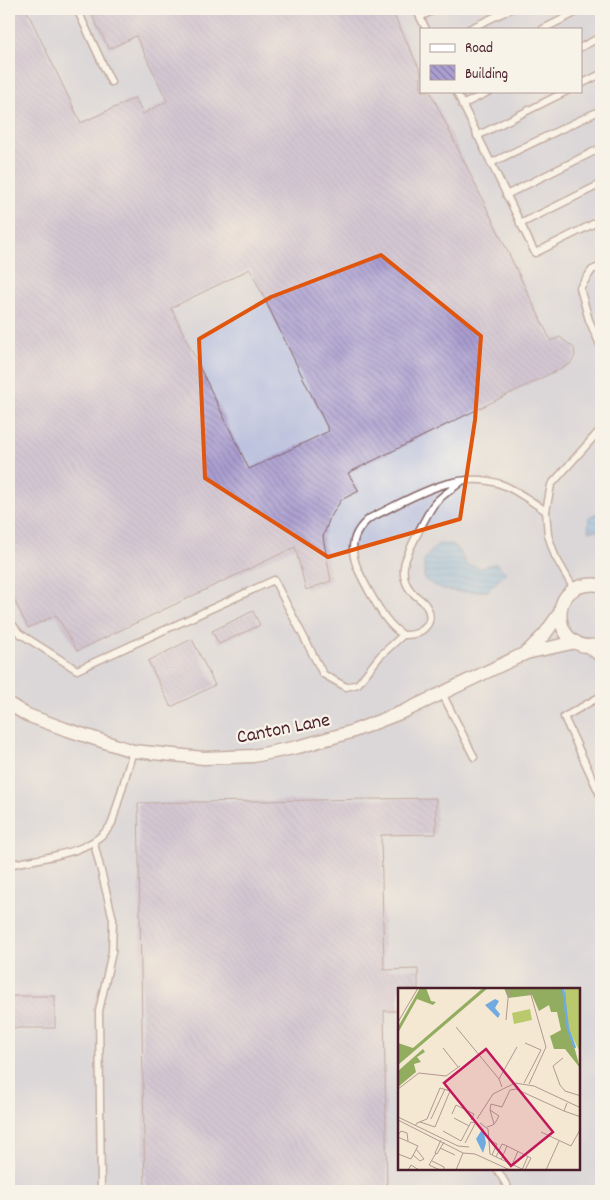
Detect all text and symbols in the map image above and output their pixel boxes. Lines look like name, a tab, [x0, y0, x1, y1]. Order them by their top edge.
legend	[420, 28, 582, 92]
text: Road	[465, 38, 493, 60]
text: Building	[465, 64, 508, 86]
street label: Canton Lane	[235, 707, 333, 753]
inset map	[398, 988, 580, 1170]

